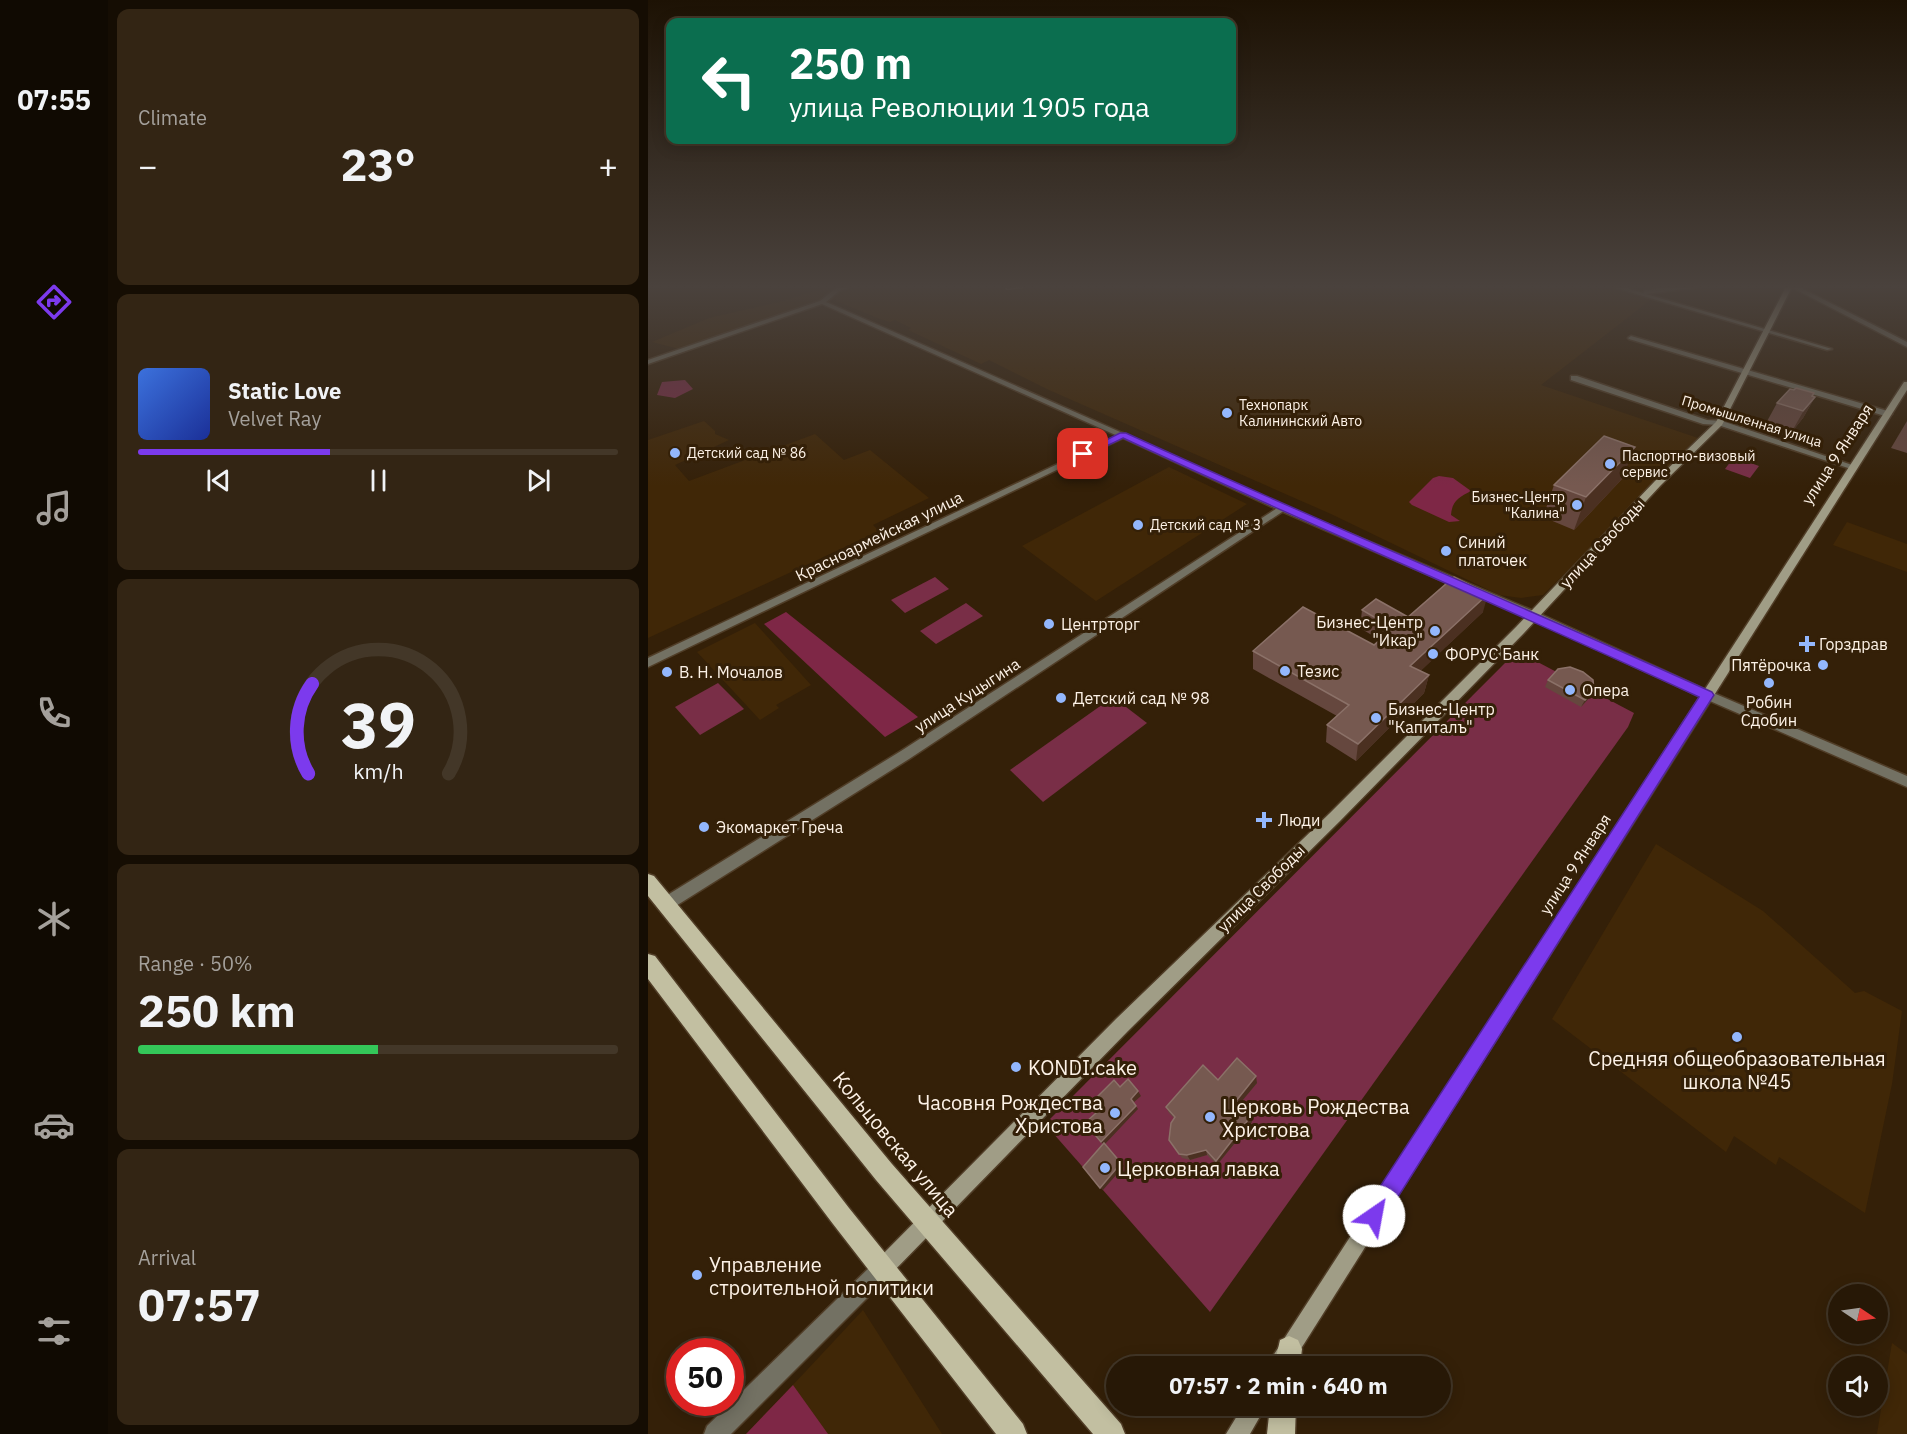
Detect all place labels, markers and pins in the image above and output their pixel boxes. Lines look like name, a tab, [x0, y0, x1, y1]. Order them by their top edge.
place label: Технопарк Калининский Авто	[1239, 396, 1362, 430]
marker: Технопарк Калининский Авто	[1220, 406, 1234, 420]
pin	[1057, 428, 1108, 479]
place label: Детский сад № 86	[687, 444, 807, 462]
marker: Детский сад № 86	[668, 446, 682, 460]
place label: Паспортно-визовый сервис	[1622, 447, 1756, 481]
marker: Паспортно-визовый сервис	[1603, 457, 1617, 471]
place label: Бизнес-Центр "Калина"	[1472, 488, 1565, 522]
marker: Бизнес-Центр "Калина"	[1570, 498, 1584, 512]
place label: Детский сад № 3	[1150, 516, 1261, 534]
marker: Детский сад № 3	[1131, 518, 1145, 532]
place label: Синий платочек	[1458, 532, 1527, 570]
marker: Синий платочек	[1439, 544, 1453, 558]
place label: Бизнес-Центр "Икар"	[1316, 612, 1423, 650]
place label: Центрторг	[1061, 614, 1140, 634]
marker: Центрторг	[1042, 617, 1056, 631]
marker: Бизнес-Центр "Икар"	[1428, 624, 1442, 638]
place label: Горздрав	[1819, 634, 1888, 654]
marker: Горздрав	[1800, 637, 1814, 651]
place label: ФОРУС Банк	[1445, 644, 1539, 664]
marker: ФОРУС Банк	[1426, 647, 1440, 661]
place label: Пятёрочка	[1731, 655, 1811, 675]
marker: Пятёрочка	[1816, 658, 1830, 672]
place label: Тезис	[1297, 661, 1339, 681]
place label: В. Н. Мочалов	[679, 662, 783, 682]
marker: Тезис	[1278, 664, 1292, 678]
marker: В. Н. Мочалов	[660, 665, 674, 679]
marker: Робин Сдобин	[1762, 676, 1776, 690]
place label: Опера	[1582, 680, 1630, 700]
marker: Опера	[1563, 683, 1577, 697]
place label: Детский сад № 98	[1073, 688, 1210, 708]
marker: Детский сад № 98	[1054, 691, 1068, 705]
place label: Робин Сдобин	[1741, 692, 1797, 730]
place label: Бизнес-Центр "Капиталъ"	[1388, 699, 1495, 737]
marker: Бизнес-Центр "Капиталъ"	[1369, 711, 1383, 725]
place label: Люди	[1278, 810, 1320, 830]
marker: Люди	[1255, 811, 1273, 829]
place label: Экомаркет Греча	[716, 817, 844, 837]
marker: Экомаркет Греча	[697, 820, 711, 834]
marker: Средняя общеобразовательная школа №45	[1730, 1030, 1744, 1044]
place label: Средняя общеобразовательная школа №45	[1588, 1045, 1886, 1095]
place label: KONDI.cake	[1028, 1054, 1137, 1081]
marker: KONDI.cake	[1009, 1060, 1023, 1074]
place label: Часовня Рождества Христова	[917, 1089, 1103, 1139]
place label: Церковь Рождества Христова	[1222, 1093, 1410, 1143]
marker: Часовня Рождества Христова	[1108, 1106, 1122, 1120]
marker: Церковь Рождества Христова	[1203, 1110, 1217, 1124]
place label: Церковная лавка	[1117, 1155, 1280, 1182]
marker: Церковная лавка	[1098, 1161, 1112, 1175]
place label: Управление строительной политики	[709, 1251, 934, 1301]
marker: Управление строительной политики	[690, 1268, 704, 1282]

